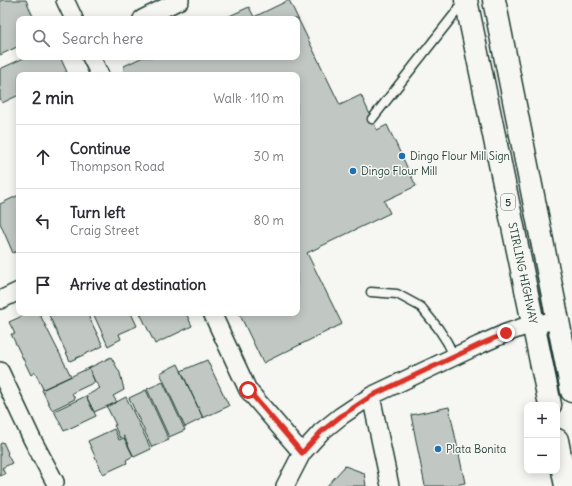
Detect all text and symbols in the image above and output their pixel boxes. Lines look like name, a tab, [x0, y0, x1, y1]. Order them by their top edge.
search box	[16, 16, 300, 60]
icon: search	[30, 27, 52, 49]
text: Search here	[62, 29, 143, 48]
text: 2 min	[32, 87, 74, 109]
text: Walk · 110 m	[213, 90, 284, 107]
text: Continue	[70, 139, 131, 158]
icon: ahead	[32, 146, 54, 168]
text: 30 m	[254, 148, 284, 165]
place label: Dingo Flour Mill Sign	[410, 149, 510, 163]
marker: Dingo Flour Mill Sign	[397, 151, 407, 161]
text: Thompson Road	[70, 158, 165, 175]
place label: Dingo Flour Mill	[361, 164, 437, 178]
marker: Dingo Flour Mill	[348, 166, 358, 176]
road number: 5	[501, 194, 515, 210]
text: Turn left	[70, 203, 125, 222]
icon: left	[32, 210, 54, 232]
text: 80 m	[253, 212, 284, 229]
street label: STIRLING HIGHWAY	[505, 221, 541, 325]
text: Craig Street	[70, 222, 139, 239]
icon: arrive	[32, 274, 54, 296]
text: Arrive at destination	[70, 275, 206, 294]
route end	[497, 324, 515, 342]
route start	[239, 381, 257, 399]
map controls	[524, 402, 560, 474]
button: +	[524, 402, 560, 438]
button: −	[524, 438, 560, 474]
place label: Plata Bonita	[446, 442, 506, 456]
marker: Plata Bonita	[433, 444, 443, 454]

